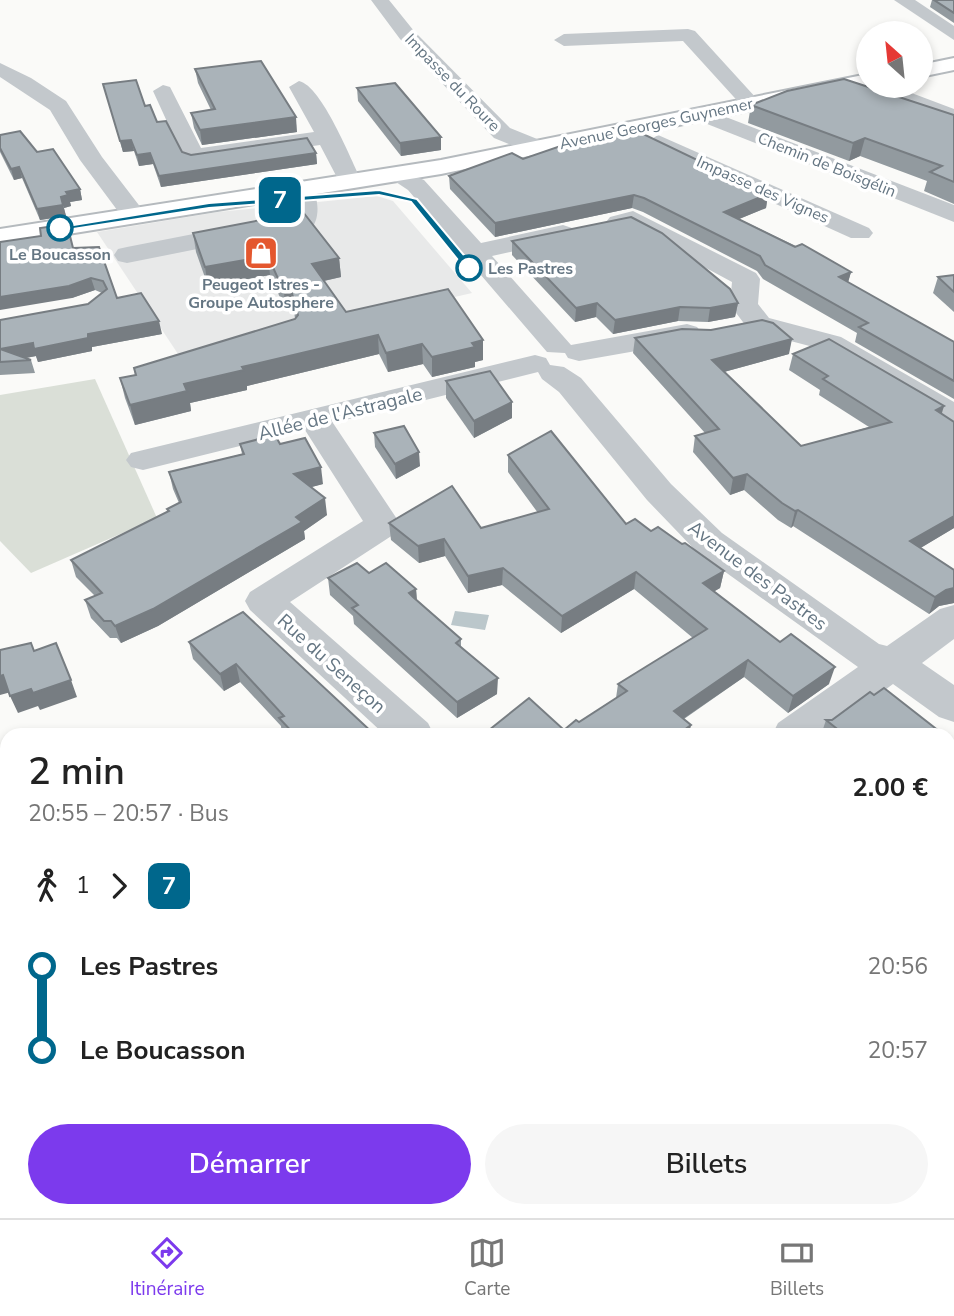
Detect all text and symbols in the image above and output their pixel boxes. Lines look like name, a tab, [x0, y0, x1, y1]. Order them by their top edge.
north arrow	[856, 21, 933, 98]
map controls	[856, 21, 933, 98]
street label: Impasse du Roure	[400, 29, 505, 137]
street label: Avenue Georges Guynemer	[557, 93, 755, 155]
street label: Chemin de Boisgélin	[754, 127, 899, 203]
street label: Impasse des Vignes	[693, 151, 832, 229]
line badge: 7	[257, 177, 303, 223]
text: 7	[273, 184, 287, 216]
marker: Le Boucasson	[47, 215, 73, 241]
shop icon: Peugeot Istres - Groupe Autosphere	[242, 234, 280, 272]
place label: Le Boucasson	[9, 244, 111, 266]
marker: Les Pastres	[456, 255, 482, 281]
place label: Les Pastres	[488, 258, 573, 280]
place label: Peugeot Istres - Groupe Autosphere	[188, 274, 334, 314]
street label: Allée de l'Astragale	[255, 381, 425, 447]
street label: Avenue des Pastres	[682, 515, 832, 637]
street label: Rue du Seneçon	[271, 608, 391, 719]
text: 2 min	[28, 746, 125, 797]
text: 2.00 €	[852, 770, 928, 805]
text: 20:55 – 20:57 · Bus	[28, 798, 229, 829]
icon: walk	[28, 867, 66, 905]
icon: forward	[100, 867, 138, 905]
text: 1	[76, 870, 90, 901]
text: 7	[162, 870, 176, 902]
text: Les Pastres	[80, 949, 218, 984]
text: 20:56	[868, 951, 928, 982]
text: Le Boucasson	[80, 1033, 246, 1068]
text: 20:57	[868, 1035, 928, 1066]
button: Démarrer	[28, 1124, 471, 1204]
button: Billets	[485, 1124, 928, 1204]
tab: Itinéraire	[130, 1234, 205, 1302]
tab: Carte	[464, 1234, 510, 1302]
tab: Billets	[770, 1234, 824, 1302]

